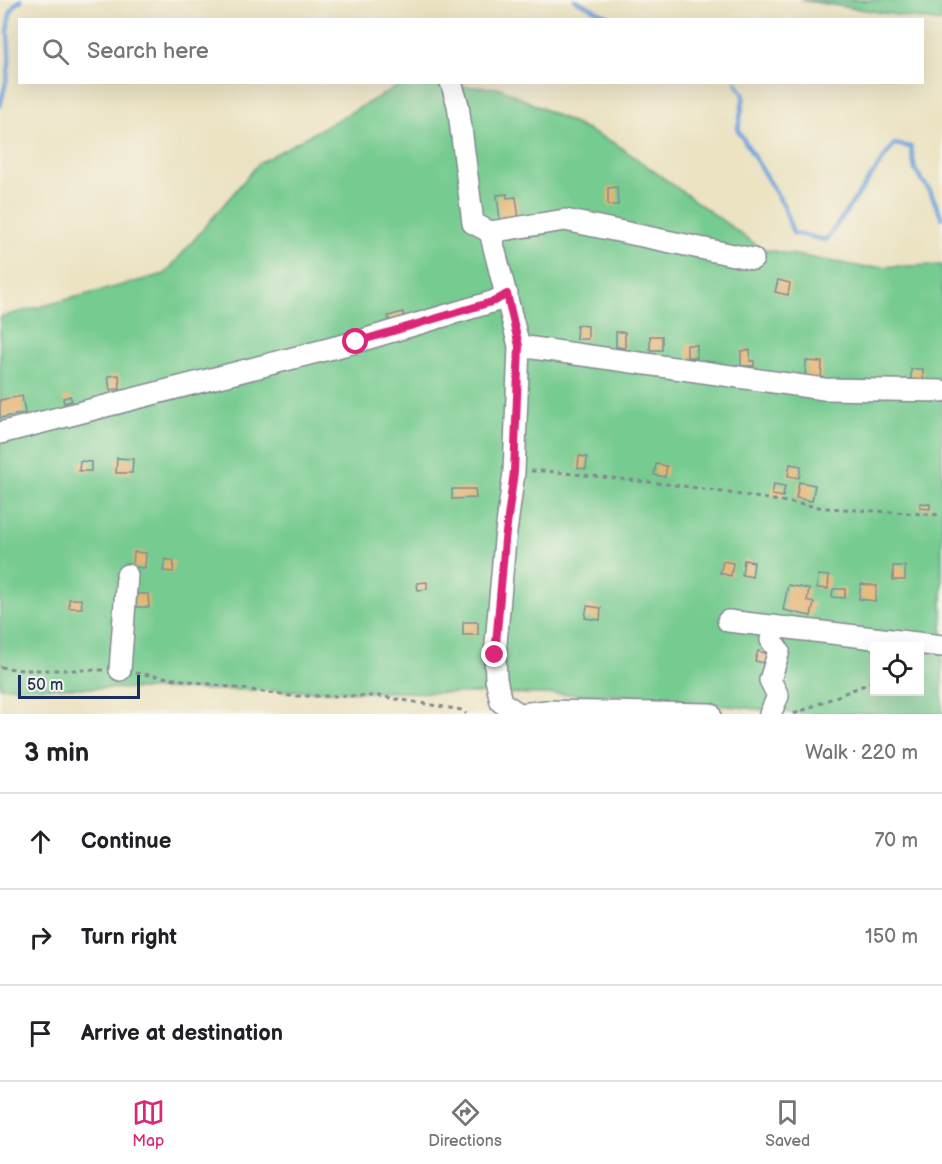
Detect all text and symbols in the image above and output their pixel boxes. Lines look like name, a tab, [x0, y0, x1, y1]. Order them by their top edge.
search box	[18, 18, 924, 84]
icon: search	[39, 35, 72, 68]
text: Search here	[87, 38, 209, 65]
route start	[342, 328, 368, 354]
route end	[481, 641, 507, 667]
map controls	[870, 642, 924, 696]
button: locate	[870, 642, 924, 696]
scale bar	[18, 672, 140, 700]
text: 50 m	[27, 676, 63, 695]
text: 3 min	[24, 738, 89, 769]
text: Walk · 220 m	[805, 741, 918, 765]
icon: ahead	[24, 825, 57, 858]
text: Continue	[81, 828, 171, 855]
text: 70 m	[874, 829, 918, 853]
icon: right	[24, 921, 57, 954]
text: Turn right	[81, 924, 177, 951]
text: 150 m	[865, 925, 918, 949]
icon: arrive	[24, 1017, 57, 1050]
text: Arrive at destination	[81, 1020, 283, 1047]
tab: Map	[132, 1096, 165, 1151]
tab: Directions	[428, 1096, 502, 1151]
tab: Saved	[765, 1096, 810, 1151]

